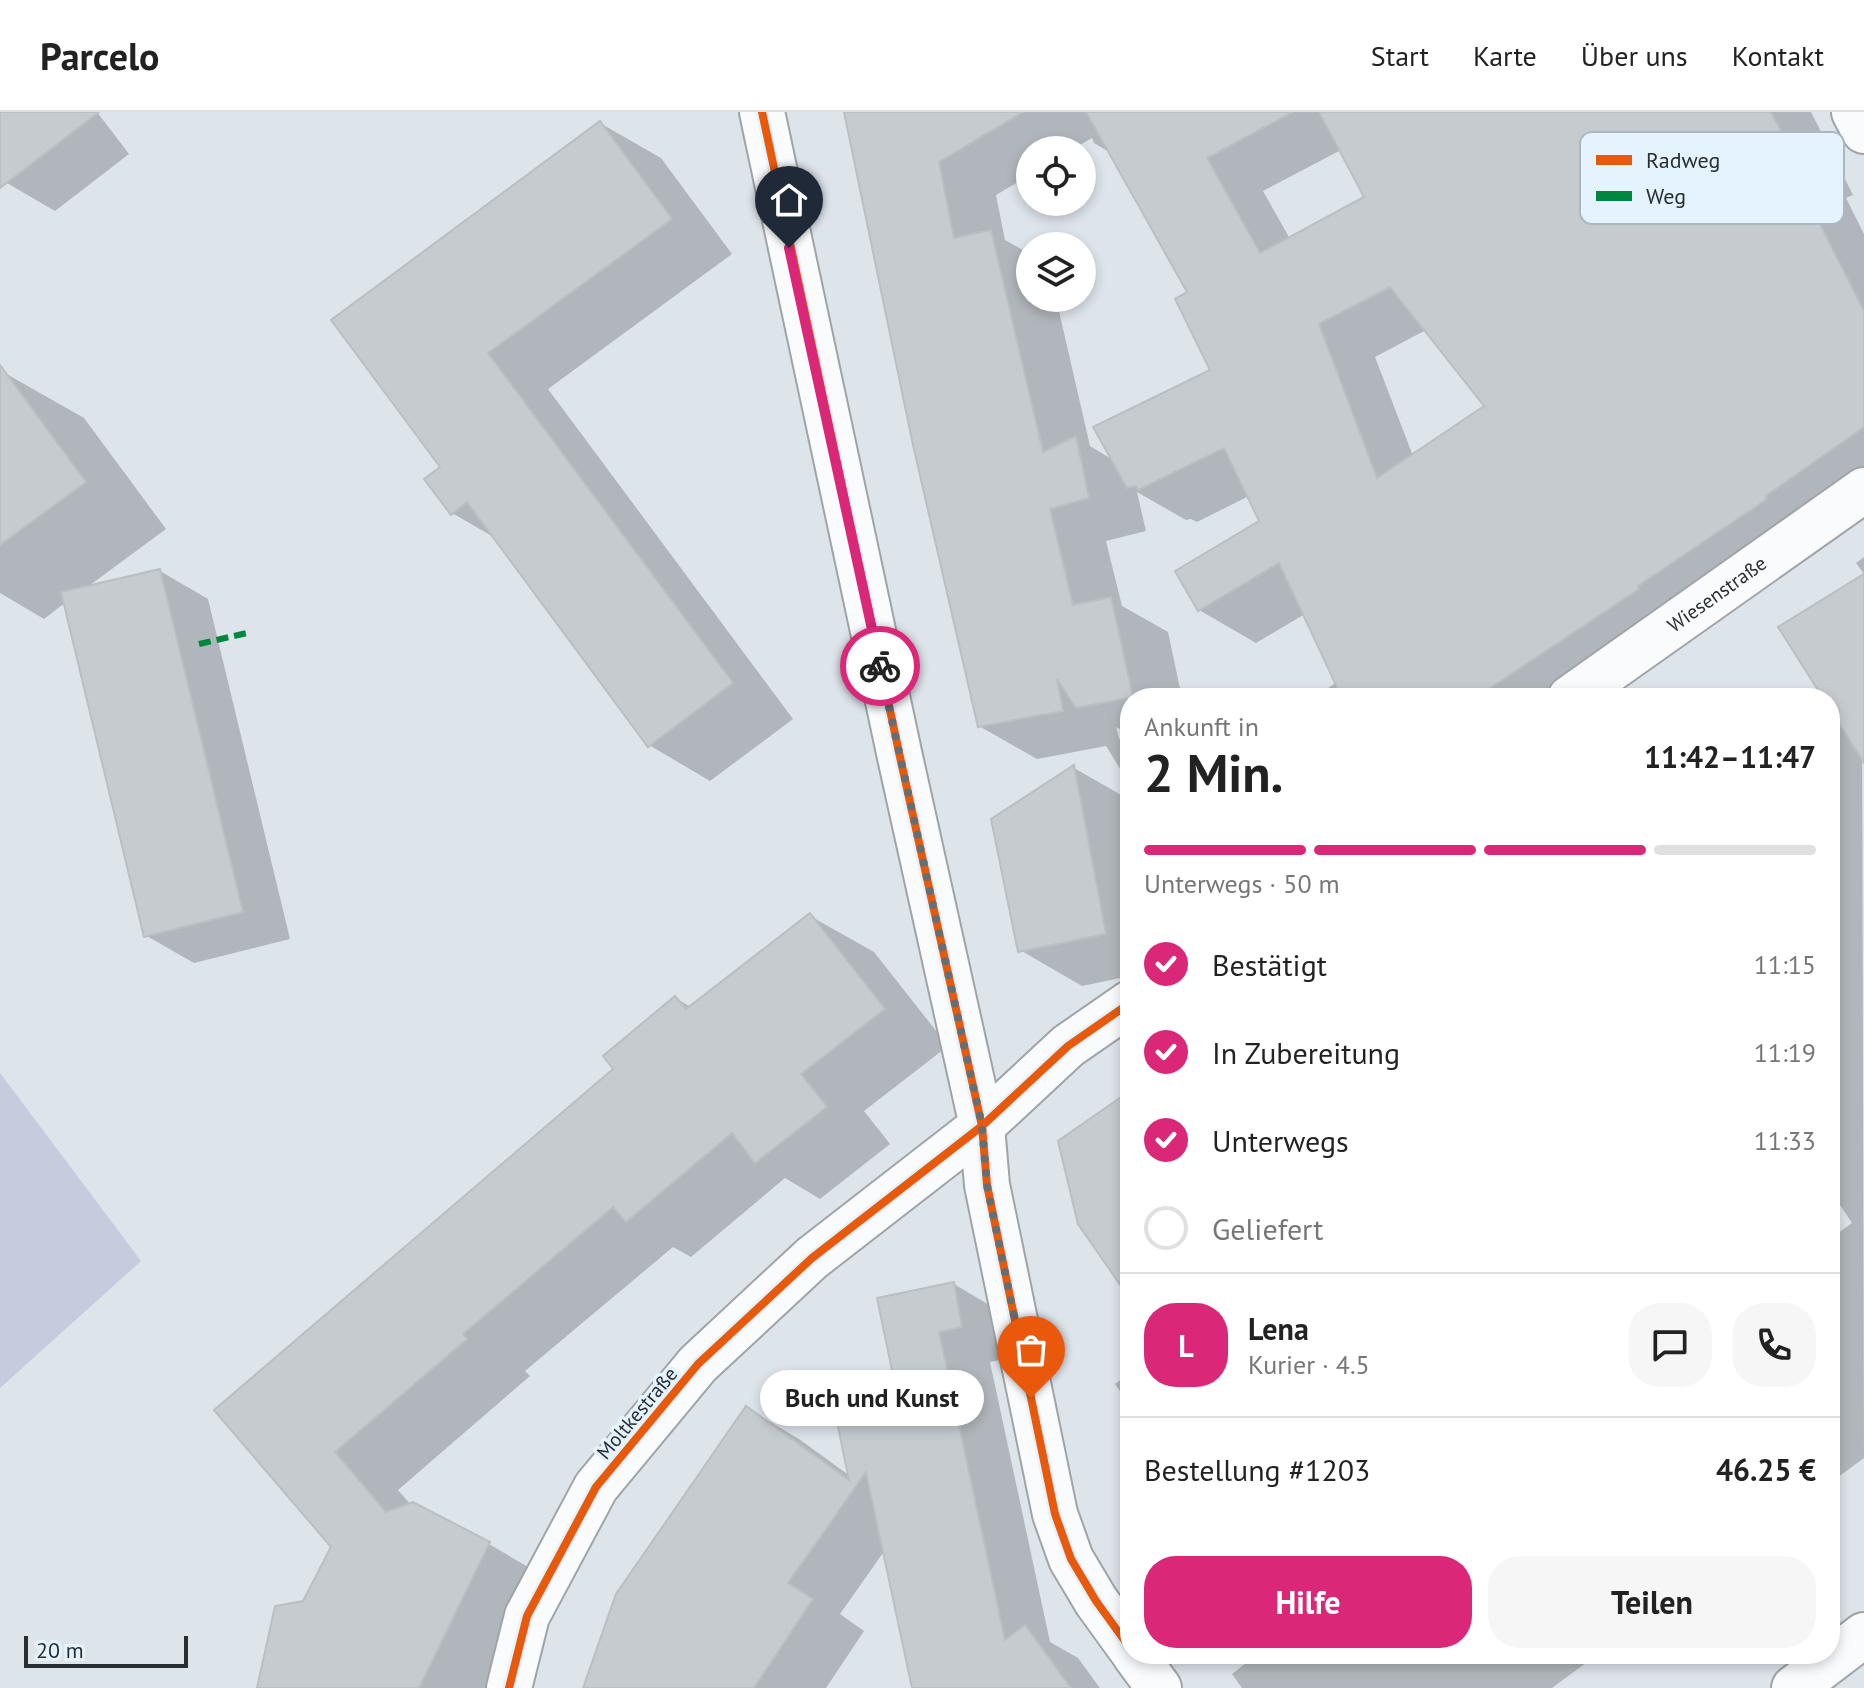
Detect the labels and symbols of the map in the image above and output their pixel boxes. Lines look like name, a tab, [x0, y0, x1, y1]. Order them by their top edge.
legend	[1580, 132, 1844, 224]
text: Radweg	[1646, 146, 1720, 174]
pin	[755, 166, 823, 248]
text: Weg	[1646, 182, 1686, 210]
street label: Wiesenstraße	[1662, 550, 1772, 638]
courier	[840, 626, 920, 706]
pin	[997, 1316, 1065, 1398]
street label: Moltkestraße	[591, 1362, 683, 1464]
callout: Buch und Kunst	[759, 1370, 983, 1426]
scale bar	[24, 1632, 188, 1668]

